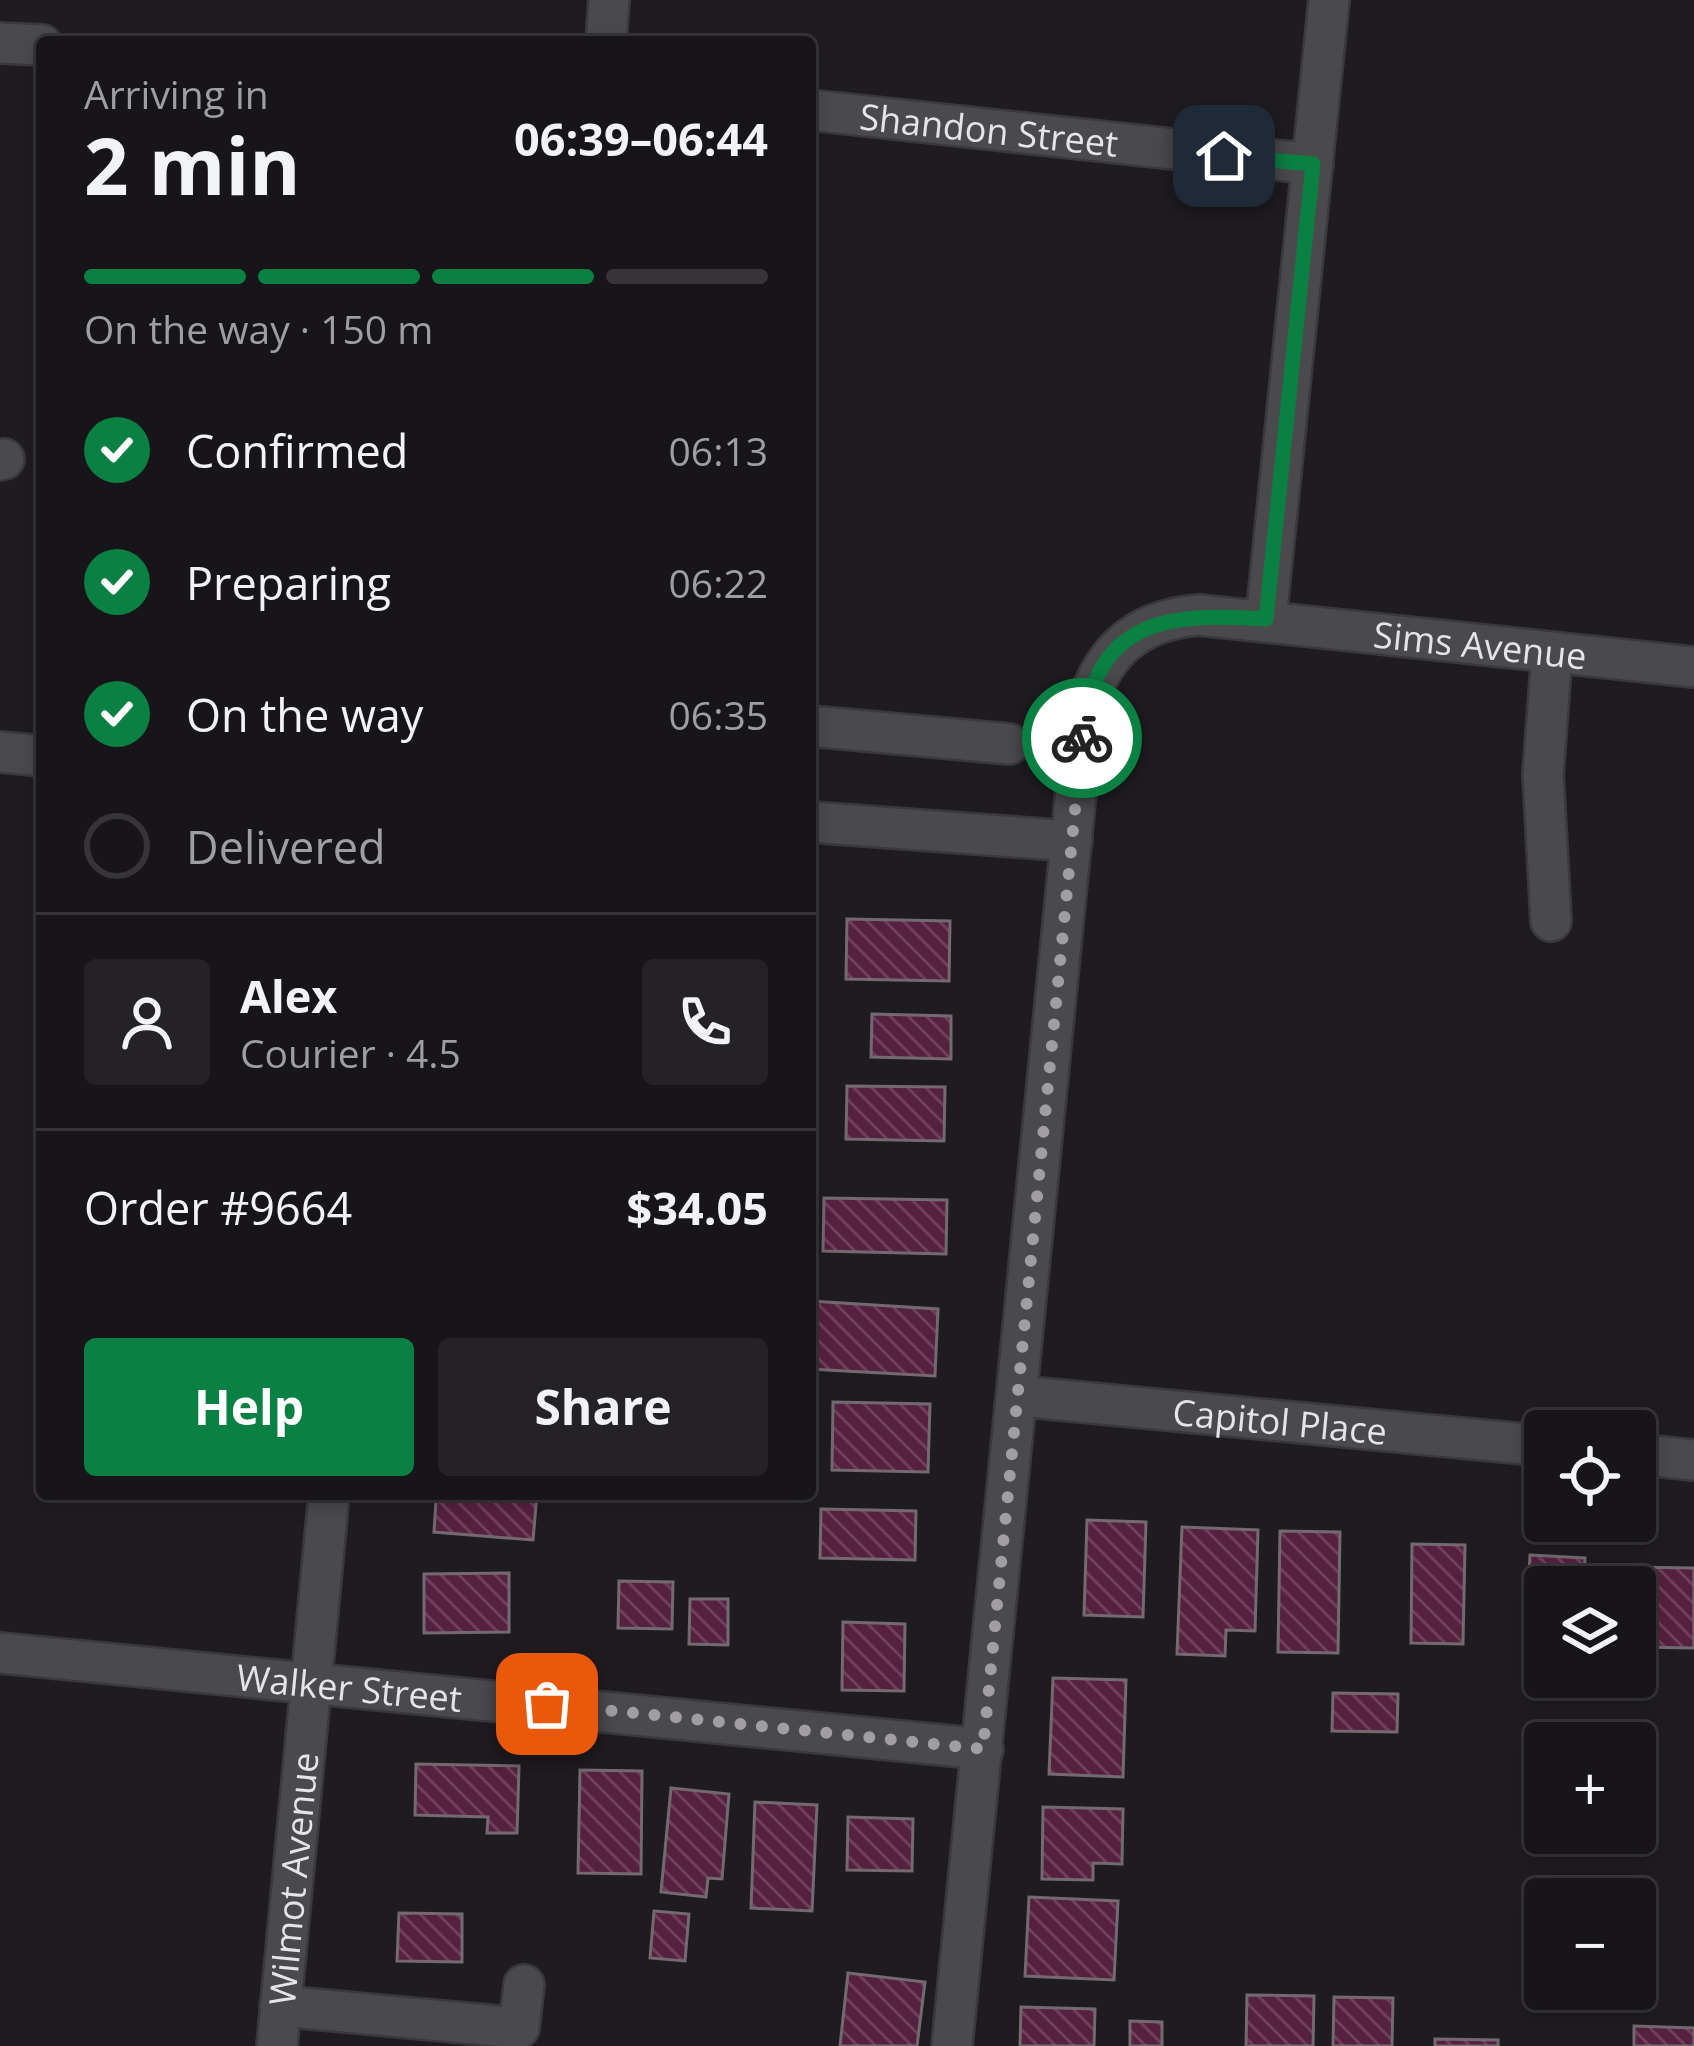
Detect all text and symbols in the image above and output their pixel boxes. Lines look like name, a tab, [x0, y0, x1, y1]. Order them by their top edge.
text: Arriving in	[84, 67, 269, 120]
street label: Shandon Street	[857, 91, 1121, 167]
pin	[1173, 105, 1275, 207]
text: 06:39–06:44	[514, 108, 768, 169]
text: 2 min	[84, 112, 301, 218]
icon: home	[1191, 123, 1257, 189]
text: On the way · 150 m	[84, 302, 433, 355]
icon: check	[84, 417, 150, 483]
text: Confirmed	[186, 420, 408, 481]
text: 06:13	[669, 424, 768, 477]
icon: check	[84, 549, 150, 615]
text: Preparing	[186, 552, 391, 613]
text: 06:22	[669, 556, 768, 609]
street label: Sims Avenue	[1371, 609, 1589, 680]
courier	[1022, 678, 1142, 798]
icon: check	[84, 681, 150, 747]
text: On the way	[186, 684, 423, 745]
text: 06:35	[669, 688, 768, 741]
icon: bike	[1049, 705, 1115, 771]
text: Delivered	[186, 816, 386, 877]
button: person	[84, 959, 210, 1085]
button: phone	[642, 959, 768, 1085]
text: Alex	[240, 965, 337, 1026]
text: Courier · 4.5	[240, 1026, 461, 1079]
text: Order #9664	[84, 1177, 352, 1238]
text: $34.05	[627, 1177, 768, 1238]
button: Help	[84, 1338, 414, 1476]
button: Share	[438, 1338, 768, 1476]
street label: Capitol Place	[1170, 1386, 1389, 1455]
map controls	[1524, 1410, 1656, 2010]
button: locate	[1524, 1410, 1656, 1542]
button: layers	[1524, 1566, 1656, 1698]
street label: Walker Street	[234, 1652, 464, 1722]
pin	[496, 1653, 598, 1755]
icon: bag	[514, 1671, 580, 1737]
button: +	[1524, 1722, 1656, 1854]
street label: Wilmot Avenue	[256, 1750, 329, 2007]
button: −	[1524, 1878, 1656, 2010]

